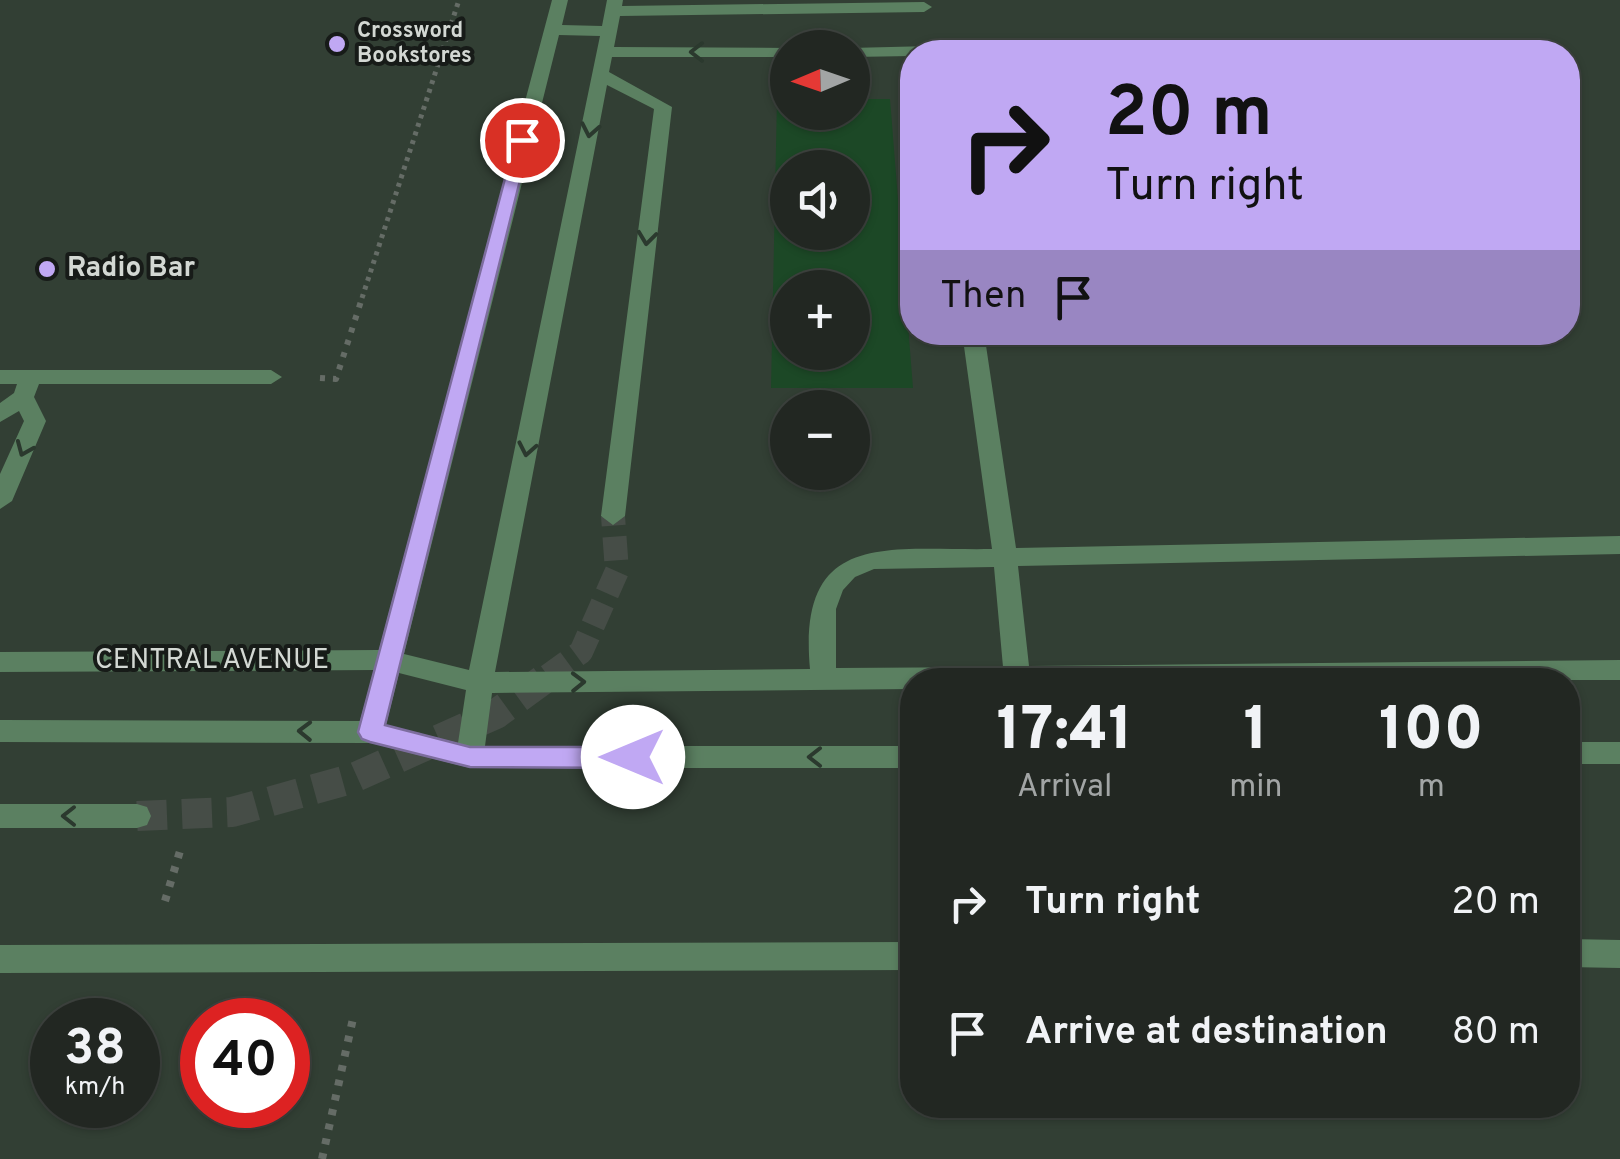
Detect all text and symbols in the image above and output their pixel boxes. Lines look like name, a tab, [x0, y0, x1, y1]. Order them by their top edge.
place label: Crossword Bookstores	[357, 18, 472, 70]
north arrow	[770, 30, 870, 130]
map controls	[770, 30, 870, 490]
marker: Crossword Bookstores	[326, 33, 348, 55]
one-way arrow	[688, 41, 704, 63]
text: 20 m	[1105, 72, 1273, 161]
icon: right	[940, 80, 1070, 210]
pin	[480, 98, 565, 183]
icon: arrive	[495, 113, 550, 168]
one-way arrow	[581, 121, 602, 138]
button: sound	[770, 150, 870, 250]
text: Turn right	[1105, 159, 1304, 216]
one-way arrow	[637, 231, 658, 247]
place label: Radio Bar	[67, 251, 196, 287]
marker: Radio Bar	[36, 258, 58, 280]
button: +	[770, 270, 870, 370]
icon: arrive	[1046, 270, 1101, 325]
text: Then	[940, 273, 1026, 322]
button: −	[770, 390, 870, 490]
one-way arrow	[16, 439, 36, 457]
one-way arrow	[517, 440, 538, 457]
street label: CENTRAL AVENUE	[95, 643, 329, 679]
one-way arrow	[570, 672, 586, 693]
text: 17:41	[996, 695, 1133, 771]
text: 1	[1244, 695, 1268, 771]
text: 100	[1379, 695, 1484, 771]
position arrow	[581, 705, 685, 809]
one-way arrow	[297, 720, 312, 742]
one-way arrow	[807, 746, 822, 768]
text: Arrival	[1017, 768, 1112, 808]
text: min	[1229, 768, 1283, 808]
text: m	[1418, 768, 1445, 808]
one-way arrow	[60, 805, 76, 827]
icon: right	[940, 876, 995, 931]
text: Turn right	[1025, 879, 1200, 928]
text: 20 m	[1451, 879, 1540, 928]
speed limit sign: 40	[180, 998, 310, 1128]
icon: arrive	[940, 1006, 995, 1061]
text: Arrive at destination	[1025, 1009, 1388, 1058]
text: 80 m	[1452, 1009, 1540, 1058]
text: 38	[64, 1019, 126, 1082]
text: km/h	[65, 1072, 125, 1104]

